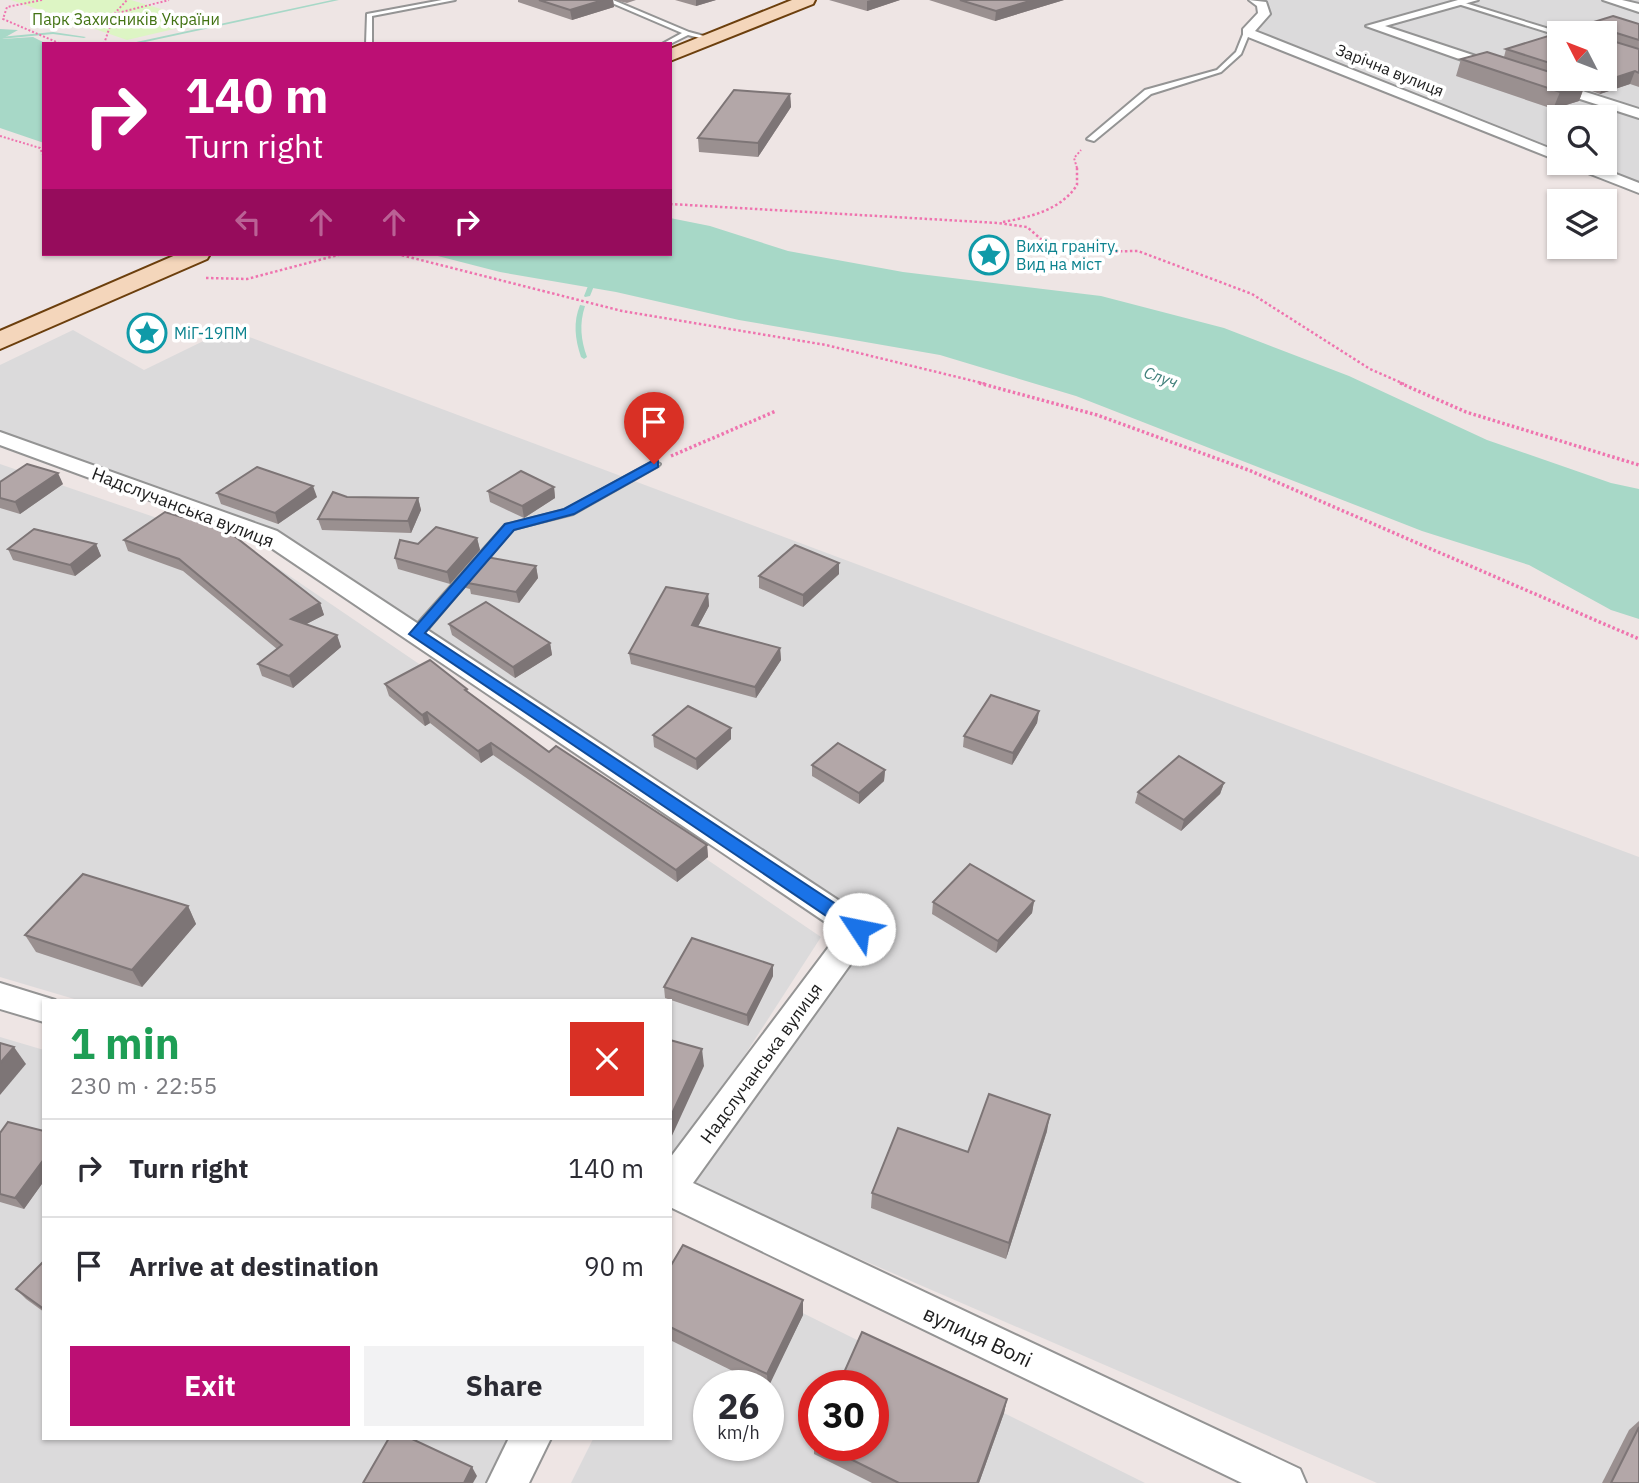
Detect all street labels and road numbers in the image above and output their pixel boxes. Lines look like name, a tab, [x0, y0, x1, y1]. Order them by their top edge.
street label: Зарічна вулиця	[1333, 39, 1447, 101]
street label: Надслучанська вулиця	[89, 462, 277, 552]
street label: Надслучанська вулиця	[695, 978, 827, 1148]
street label: вулиця Волі	[919, 1299, 1037, 1373]

